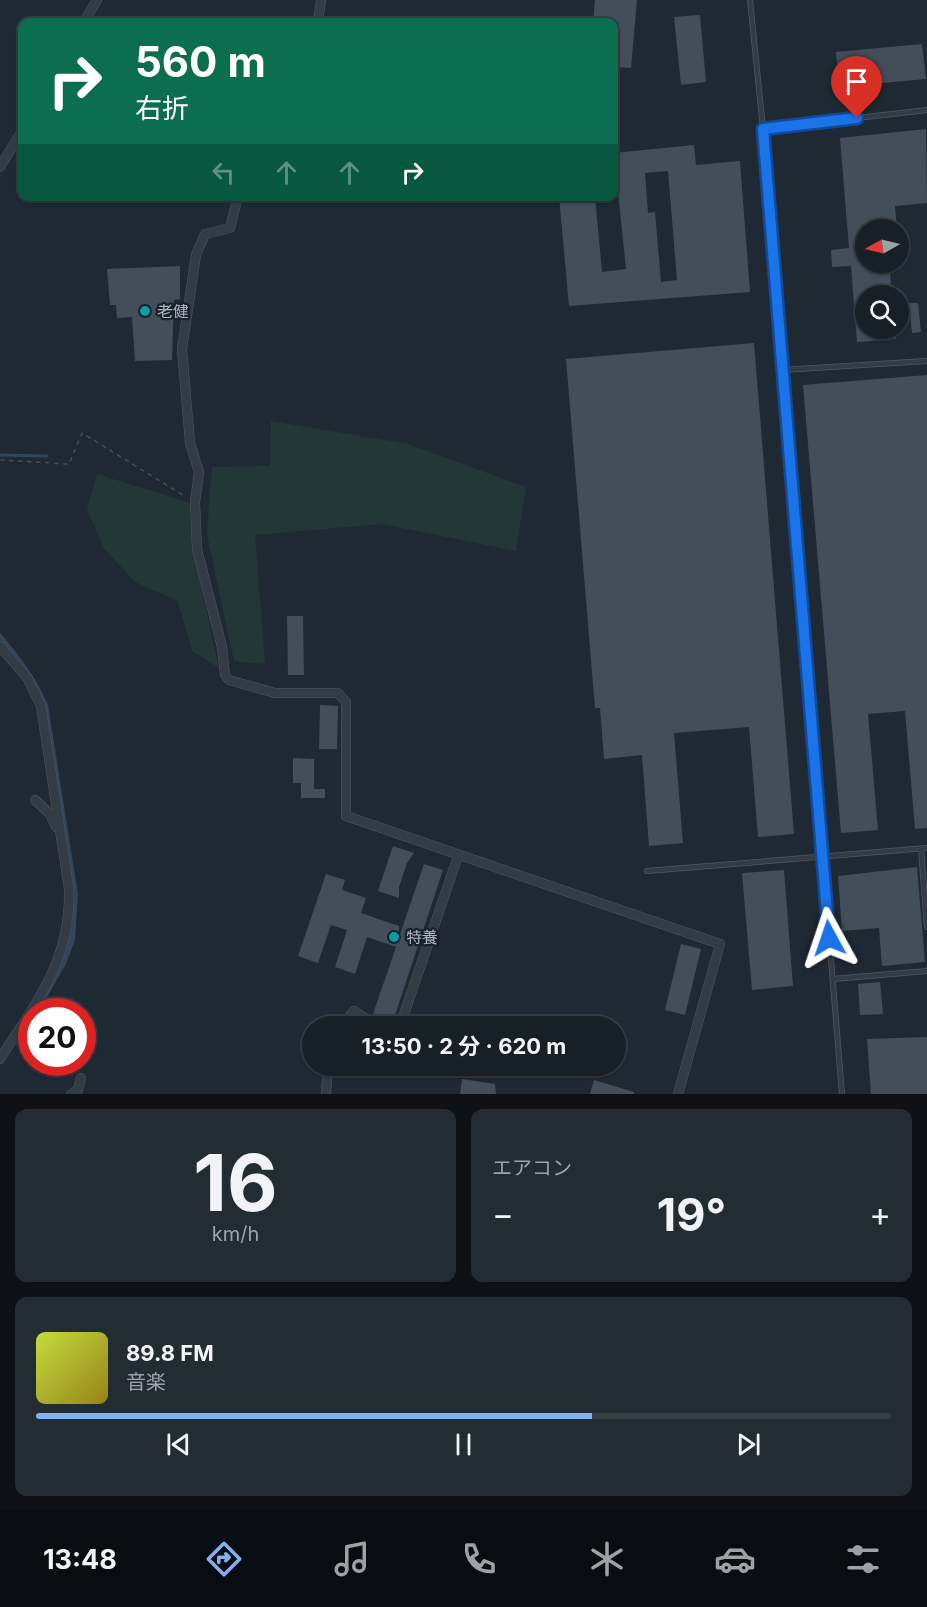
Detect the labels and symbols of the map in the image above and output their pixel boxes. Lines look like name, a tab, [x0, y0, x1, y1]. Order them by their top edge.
pin	[831, 56, 882, 118]
north arrow	[855, 219, 909, 273]
place label: 老健	[157, 301, 189, 321]
marker: 老健	[138, 304, 152, 318]
position arrow	[797, 906, 861, 970]
place label: 特養	[406, 927, 438, 947]
marker: 特養	[387, 930, 401, 944]
speed limit sign: 20	[18, 998, 96, 1076]

